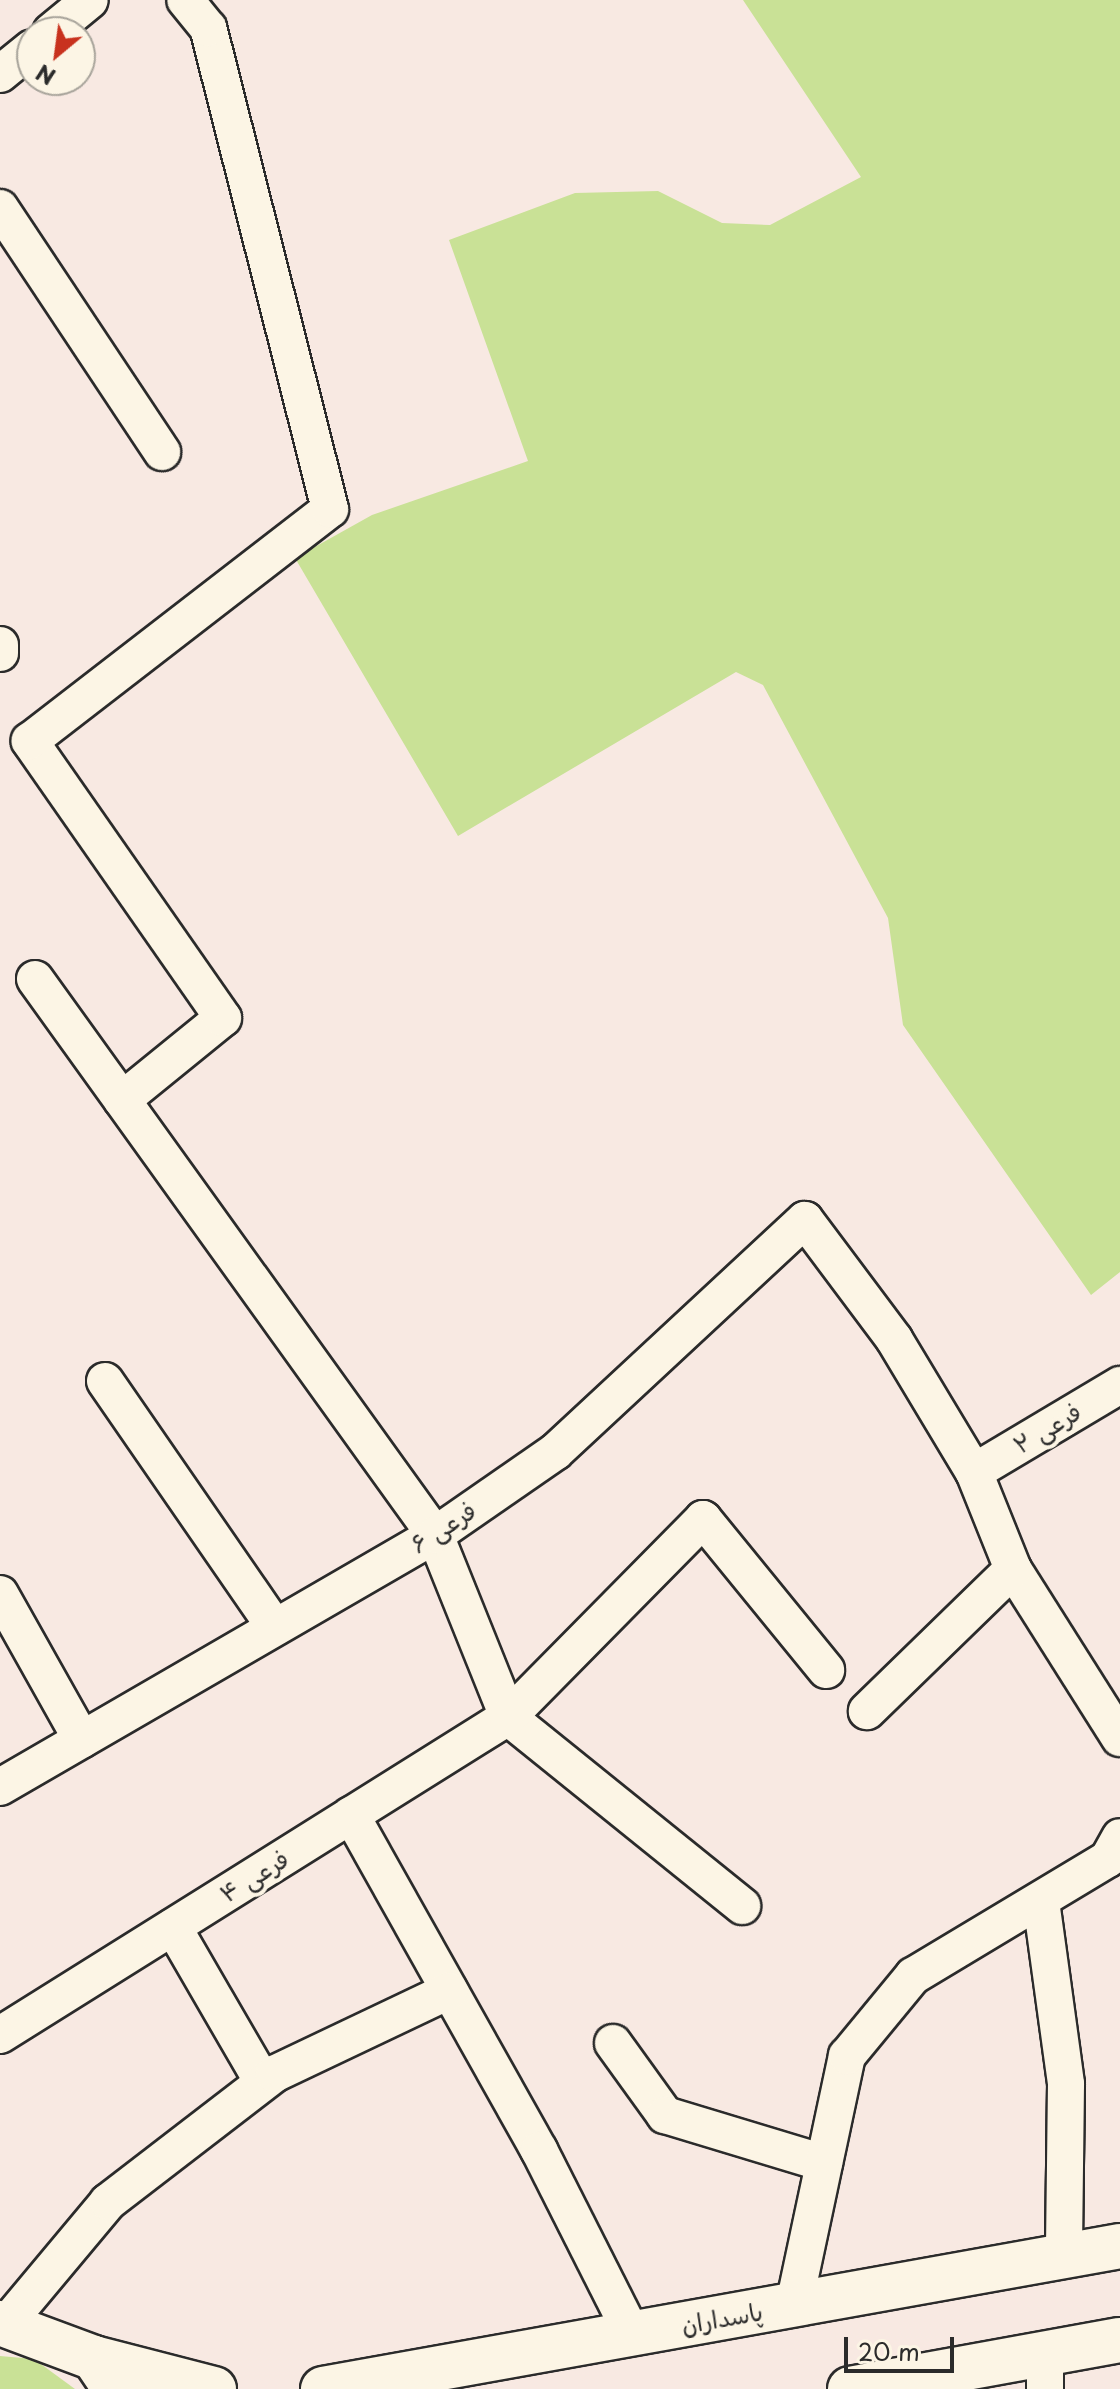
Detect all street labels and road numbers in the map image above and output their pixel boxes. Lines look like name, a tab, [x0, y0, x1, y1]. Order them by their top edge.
street label: فرعی ۲	[1008, 1397, 1086, 1459]
street label: فرعی ۶	[405, 1495, 481, 1559]
street label: فرعی ۴	[214, 1844, 294, 1908]
street label: پاسداران	[679, 2297, 765, 2339]

